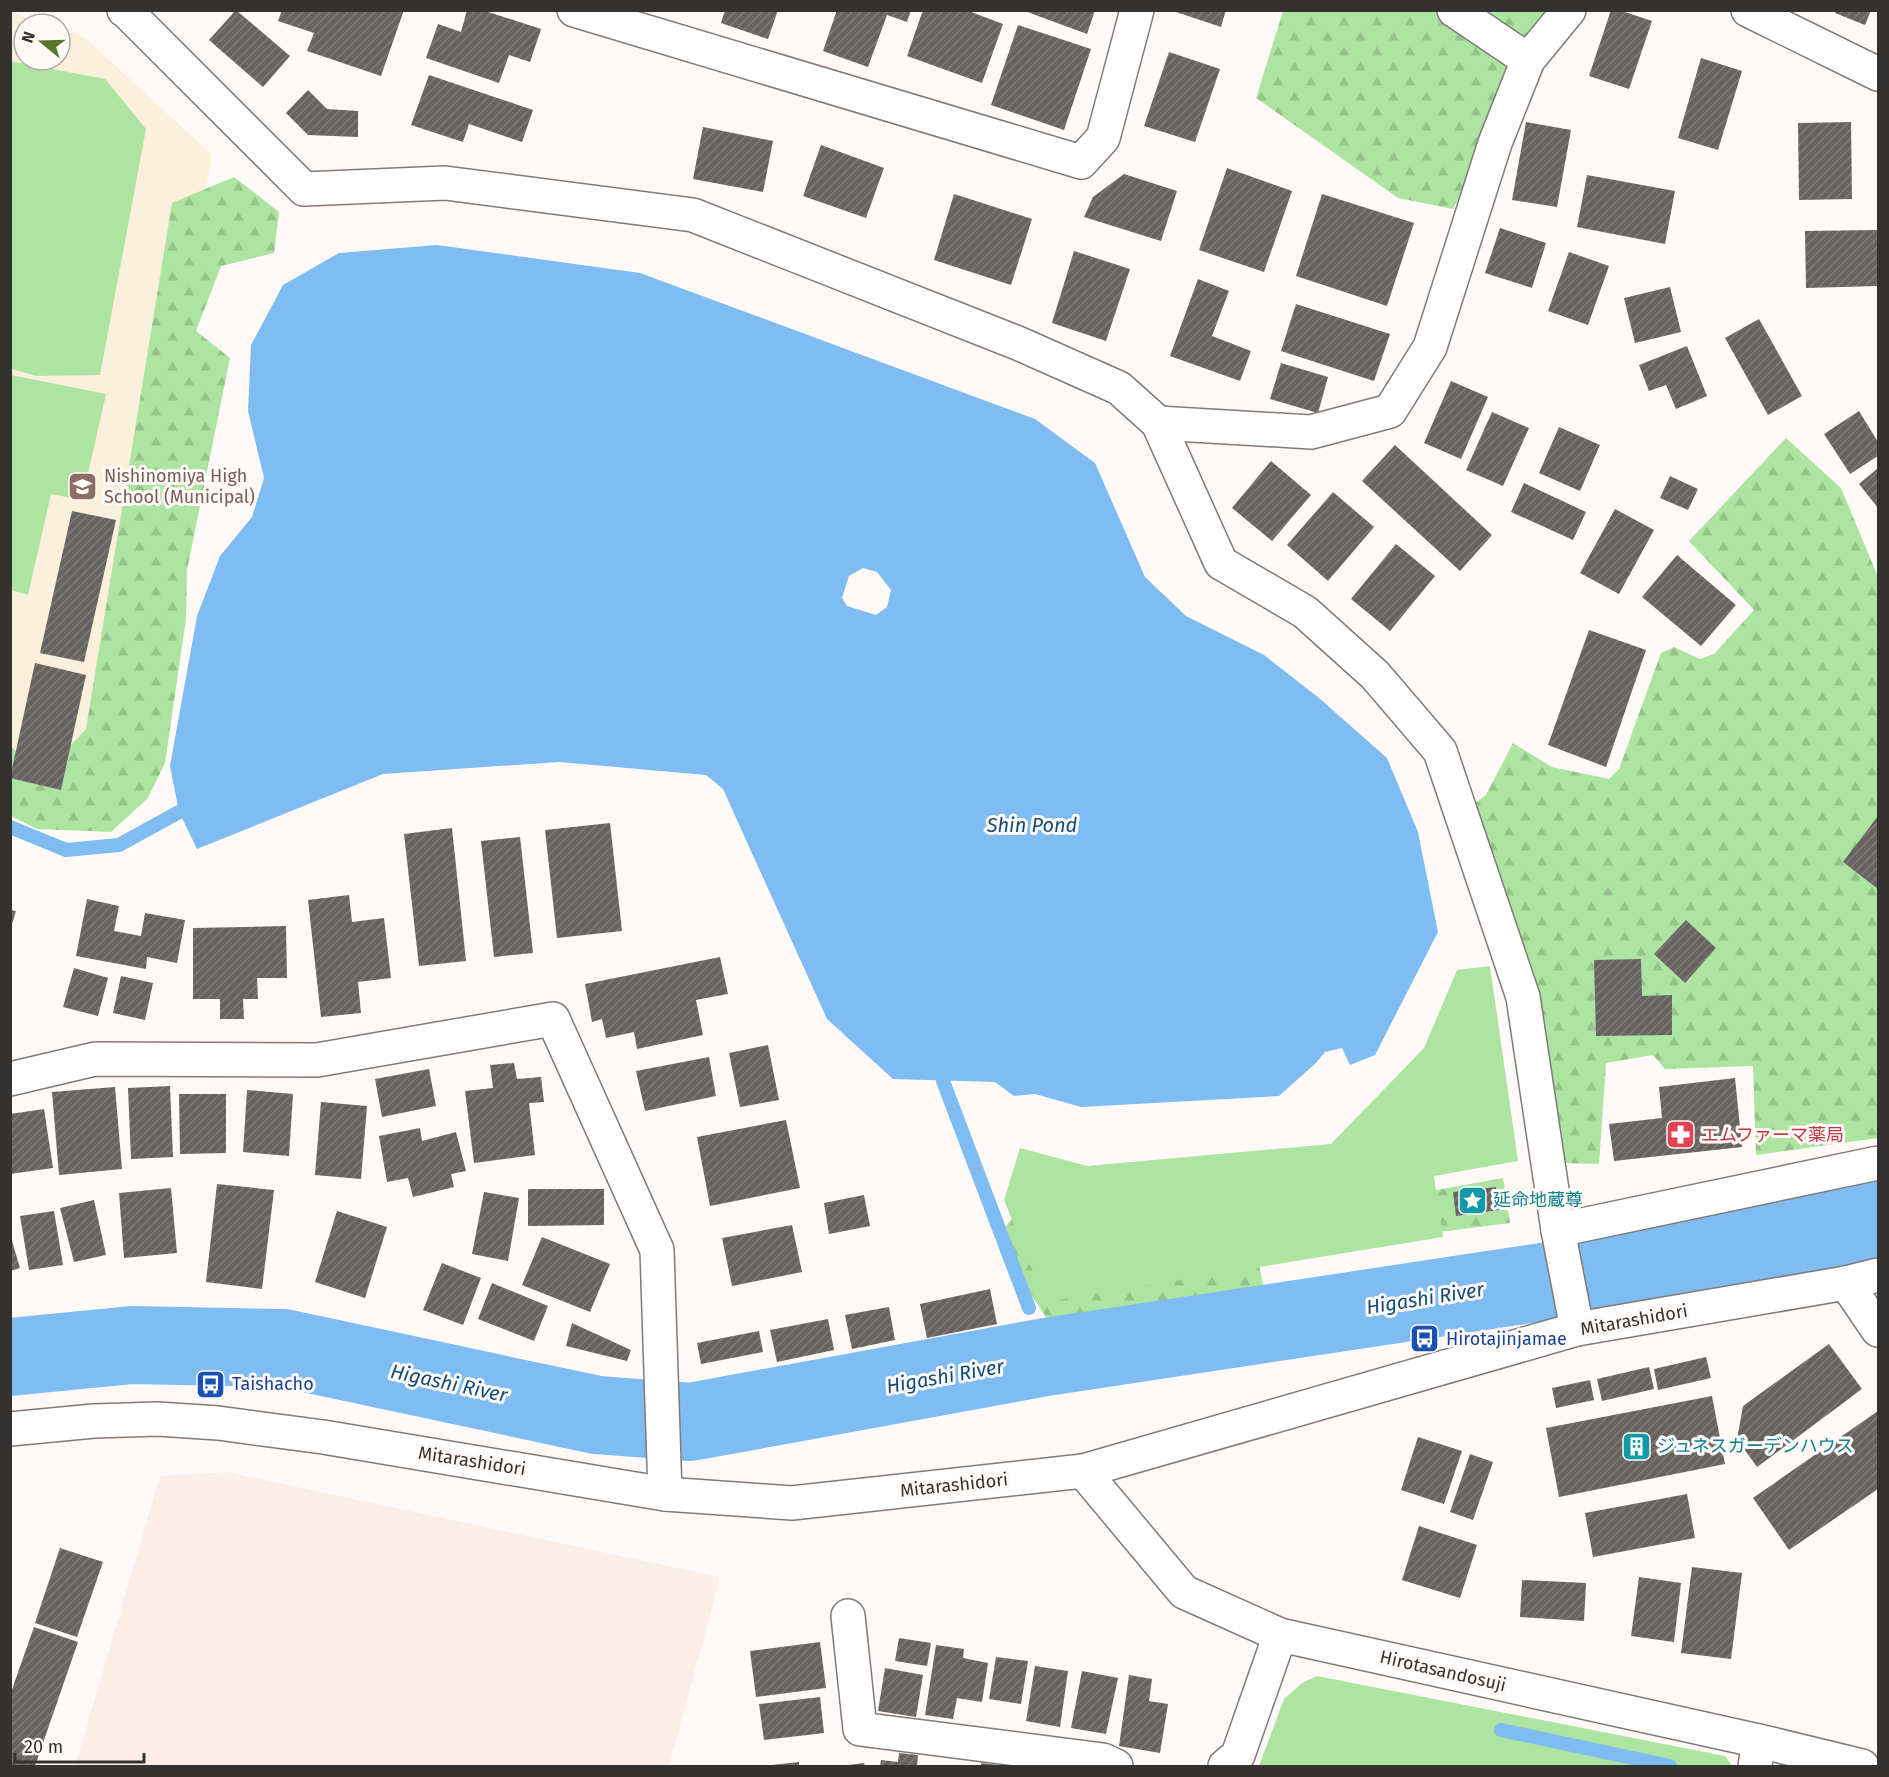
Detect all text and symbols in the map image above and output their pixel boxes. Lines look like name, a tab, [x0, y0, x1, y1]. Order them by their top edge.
north arrow	[12, 12, 72, 72]
text: N	[18, 29, 39, 45]
place label: Nishinomiya High School (Municipal)	[104, 465, 255, 508]
school or university icon: Nishinomiya High School (Municipal)	[67, 470, 99, 502]
water label: Shin Pond	[986, 813, 1078, 837]
pharmacy icon: エムファーマ薬局	[1664, 1119, 1696, 1151]
place label: エムファーマ薬局	[1701, 1124, 1844, 1146]
place icon: 延命地蔵尊	[1456, 1184, 1488, 1216]
place label: 延命地蔵尊	[1493, 1189, 1583, 1211]
water label: Higashi River	[1364, 1277, 1487, 1319]
street label: Mitarashidori	[1579, 1300, 1689, 1340]
bus stop icon: Hirotajinjamae	[1409, 1323, 1441, 1355]
place label: Hirotajinjamae	[1446, 1328, 1567, 1350]
water label: Higashi River	[884, 1354, 1007, 1398]
water label: Higashi River	[388, 1359, 511, 1407]
bus stop icon: Taishacho	[195, 1368, 227, 1400]
place label: Taishacho	[232, 1373, 314, 1395]
building icon: ジュネスガーデンハウス	[1620, 1430, 1652, 1462]
place label: ジュネスガーデンハウス	[1657, 1435, 1854, 1457]
street label: Mitarashidori	[417, 1442, 527, 1480]
street label: Mitarashidori	[899, 1468, 1009, 1502]
street label: Hirotasandosuji	[1378, 1646, 1508, 1696]
scale bar	[15, 1726, 144, 1764]
text: 20 m	[24, 1736, 63, 1758]

